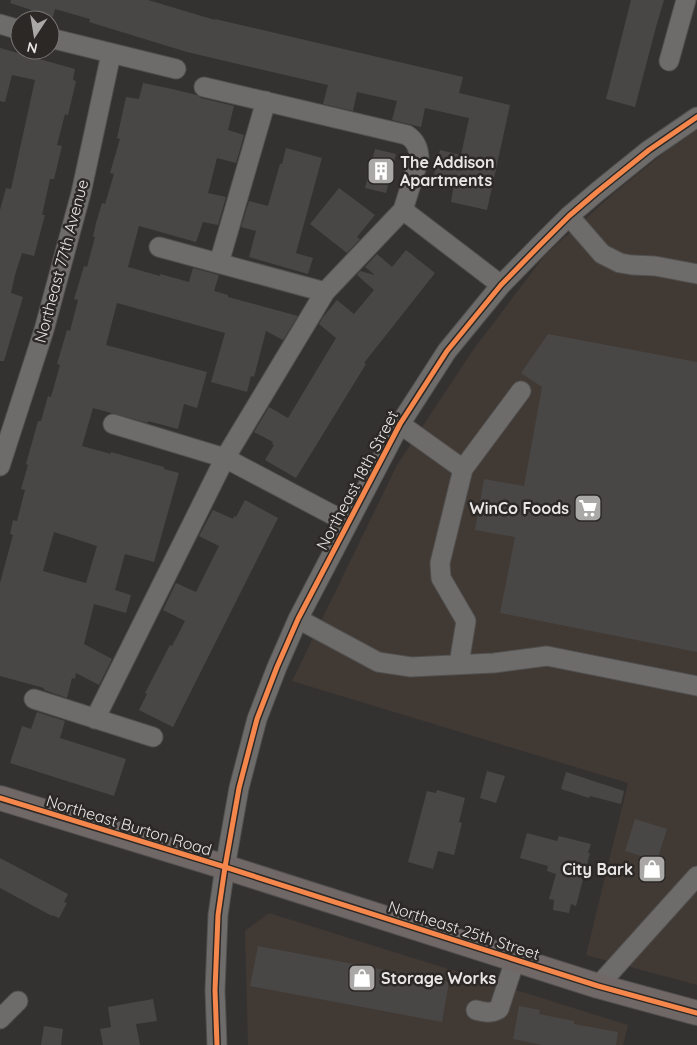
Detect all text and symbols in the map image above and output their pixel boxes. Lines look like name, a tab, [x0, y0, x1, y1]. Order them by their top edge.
north arrow	[10, 10, 60, 60]
text: N	[25, 38, 39, 58]
place label: The Addison Apartments	[400, 152, 495, 190]
building icon: The Addison Apartments	[366, 156, 396, 186]
street label: Northeast 77th Avenue	[30, 177, 92, 345]
street label: Northeast 18th Street	[312, 407, 402, 553]
supermarket icon: WinCo Foods	[573, 493, 603, 523]
place label: WinCo Foods	[470, 498, 569, 518]
street label: Northeast Burton Road	[44, 790, 214, 860]
shop icon: City Bark	[637, 854, 667, 884]
place label: City Bark	[562, 859, 633, 879]
street label: Northeast 25th Street	[386, 896, 542, 964]
shop icon: Storage Works	[347, 963, 377, 993]
place label: Storage Works	[381, 968, 496, 988]

